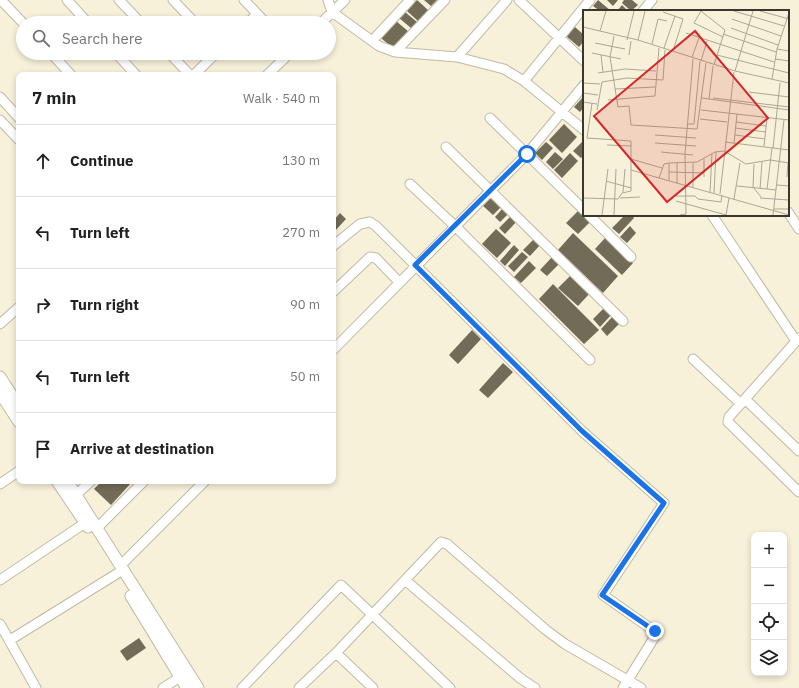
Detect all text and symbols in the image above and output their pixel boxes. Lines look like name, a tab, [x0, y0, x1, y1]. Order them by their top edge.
inset map	[583, 10, 789, 216]
search box	[16, 16, 336, 60]
icon: search	[30, 27, 52, 49]
text: Search here	[62, 29, 142, 48]
text: 7 min	[32, 87, 76, 109]
text: Walk · 540 m	[243, 90, 320, 107]
route start	[518, 145, 536, 163]
icon: ahead	[32, 150, 54, 172]
text: Continue	[70, 151, 134, 170]
text: 130 m	[282, 152, 320, 169]
icon: left	[32, 222, 54, 244]
text: Turn left	[70, 223, 130, 242]
text: 270 m	[282, 224, 320, 241]
icon: right	[32, 294, 54, 316]
text: Turn right	[70, 295, 139, 314]
text: 90 m	[290, 296, 320, 313]
icon: left	[32, 366, 54, 388]
text: Turn left	[70, 367, 130, 386]
text: 50 m	[290, 368, 320, 385]
icon: arrive	[32, 438, 54, 460]
text: Arrive at destination	[70, 439, 214, 458]
map controls	[751, 532, 787, 676]
button: +	[751, 532, 787, 568]
button: −	[751, 568, 787, 604]
button: locate	[751, 604, 787, 640]
route end	[646, 622, 664, 640]
button: layers	[751, 640, 787, 676]

